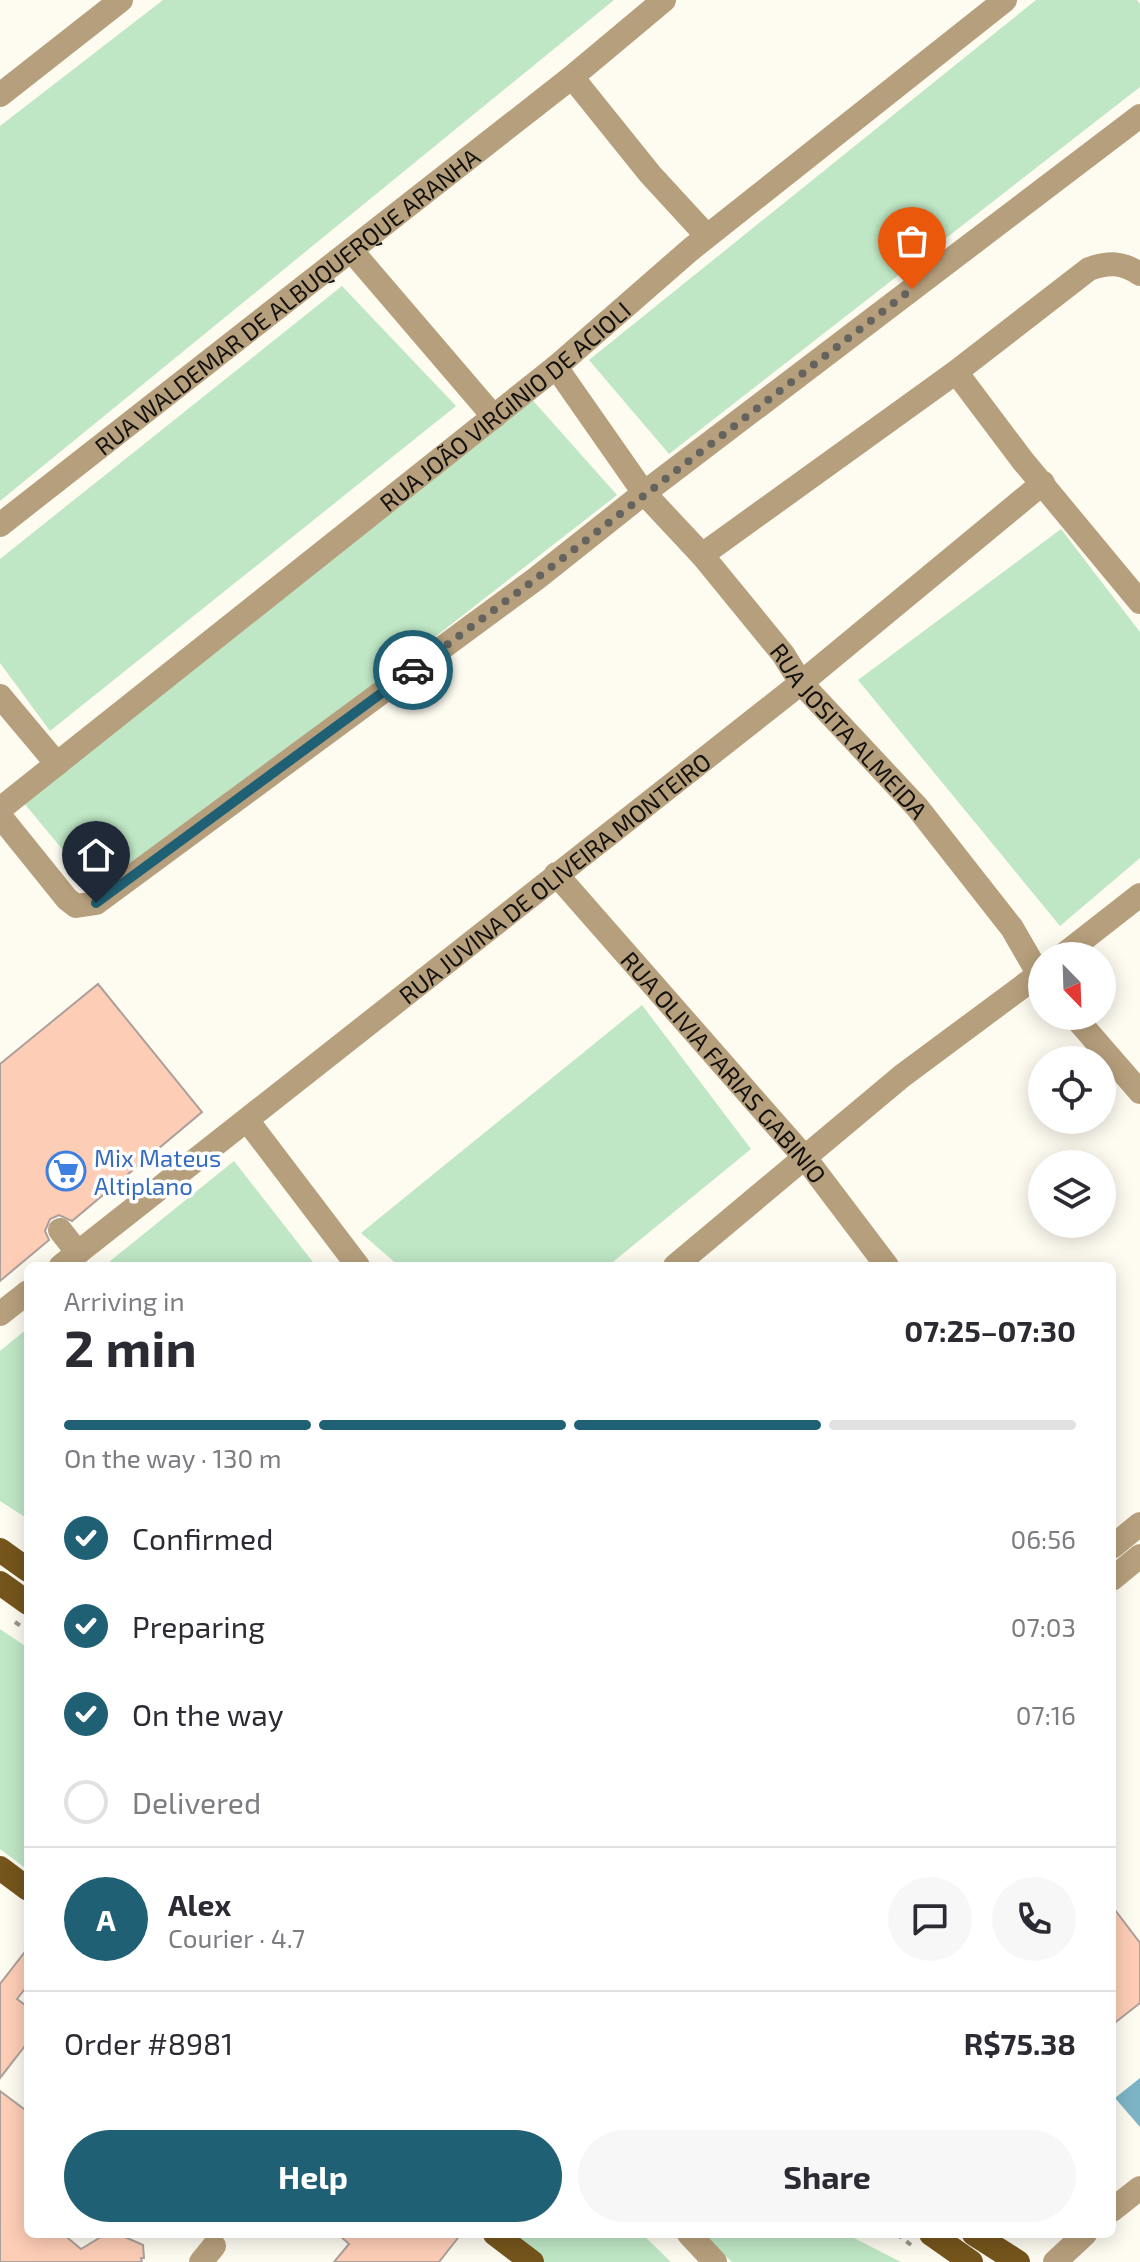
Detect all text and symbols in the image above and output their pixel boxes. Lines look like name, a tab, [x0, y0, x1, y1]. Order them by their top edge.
street label: RUA WALDEMAR DE ALBUQUERQUE ARANHA	[88, 141, 485, 460]
pin	[878, 207, 946, 289]
icon: bag	[890, 219, 934, 263]
street label: RUA JOÃO VIRGINIO DE ACIOLI	[373, 295, 636, 516]
courier	[373, 630, 453, 710]
street label: RUA JOSITA ALMEIDA	[765, 636, 935, 824]
icon: car	[391, 648, 435, 692]
street label: RUA JUVINA DE OLIVEIRA MONTEIRO	[393, 746, 716, 1009]
pin	[62, 821, 130, 903]
icon: home	[74, 833, 118, 877]
north arrow	[1028, 942, 1116, 1030]
map controls	[1028, 942, 1116, 1238]
street label: RUA OLIVIA FARIAS GABINIO	[616, 945, 833, 1188]
button: locate	[1028, 1046, 1116, 1134]
place label: Mix Mateus Altiplano	[94, 1143, 221, 1200]
supermarket icon: Mix Mateus Altiplano	[45, 1150, 87, 1192]
button: layers	[1028, 1150, 1116, 1238]
text: Arriving in	[64, 1285, 185, 1316]
text: 07:25–07:30	[904, 1312, 1076, 1348]
text: 2 min	[64, 1315, 197, 1377]
text: On the way · 130 m	[64, 1442, 282, 1473]
icon: check	[64, 1516, 108, 1560]
text: Confirmed	[132, 1520, 273, 1556]
text: 06:56	[1011, 1523, 1076, 1554]
icon: check	[64, 1604, 108, 1648]
text: Preparing	[132, 1608, 265, 1644]
text: 07:03	[1011, 1611, 1076, 1642]
icon: check	[64, 1692, 108, 1736]
text: On the way	[132, 1696, 284, 1732]
text: 07:16	[1016, 1699, 1076, 1730]
text: Delivered	[132, 1784, 261, 1820]
button: chat	[888, 1877, 972, 1961]
button: phone	[992, 1877, 1076, 1961]
text: Alex	[168, 1886, 231, 1922]
text: A	[96, 1901, 116, 1937]
text: Courier · 4.7	[168, 1922, 305, 1953]
text: Order #8981	[64, 2025, 233, 2061]
text: R$75.38	[964, 2025, 1076, 2061]
button: Help	[64, 2130, 562, 2222]
button: Share	[578, 2130, 1076, 2222]

